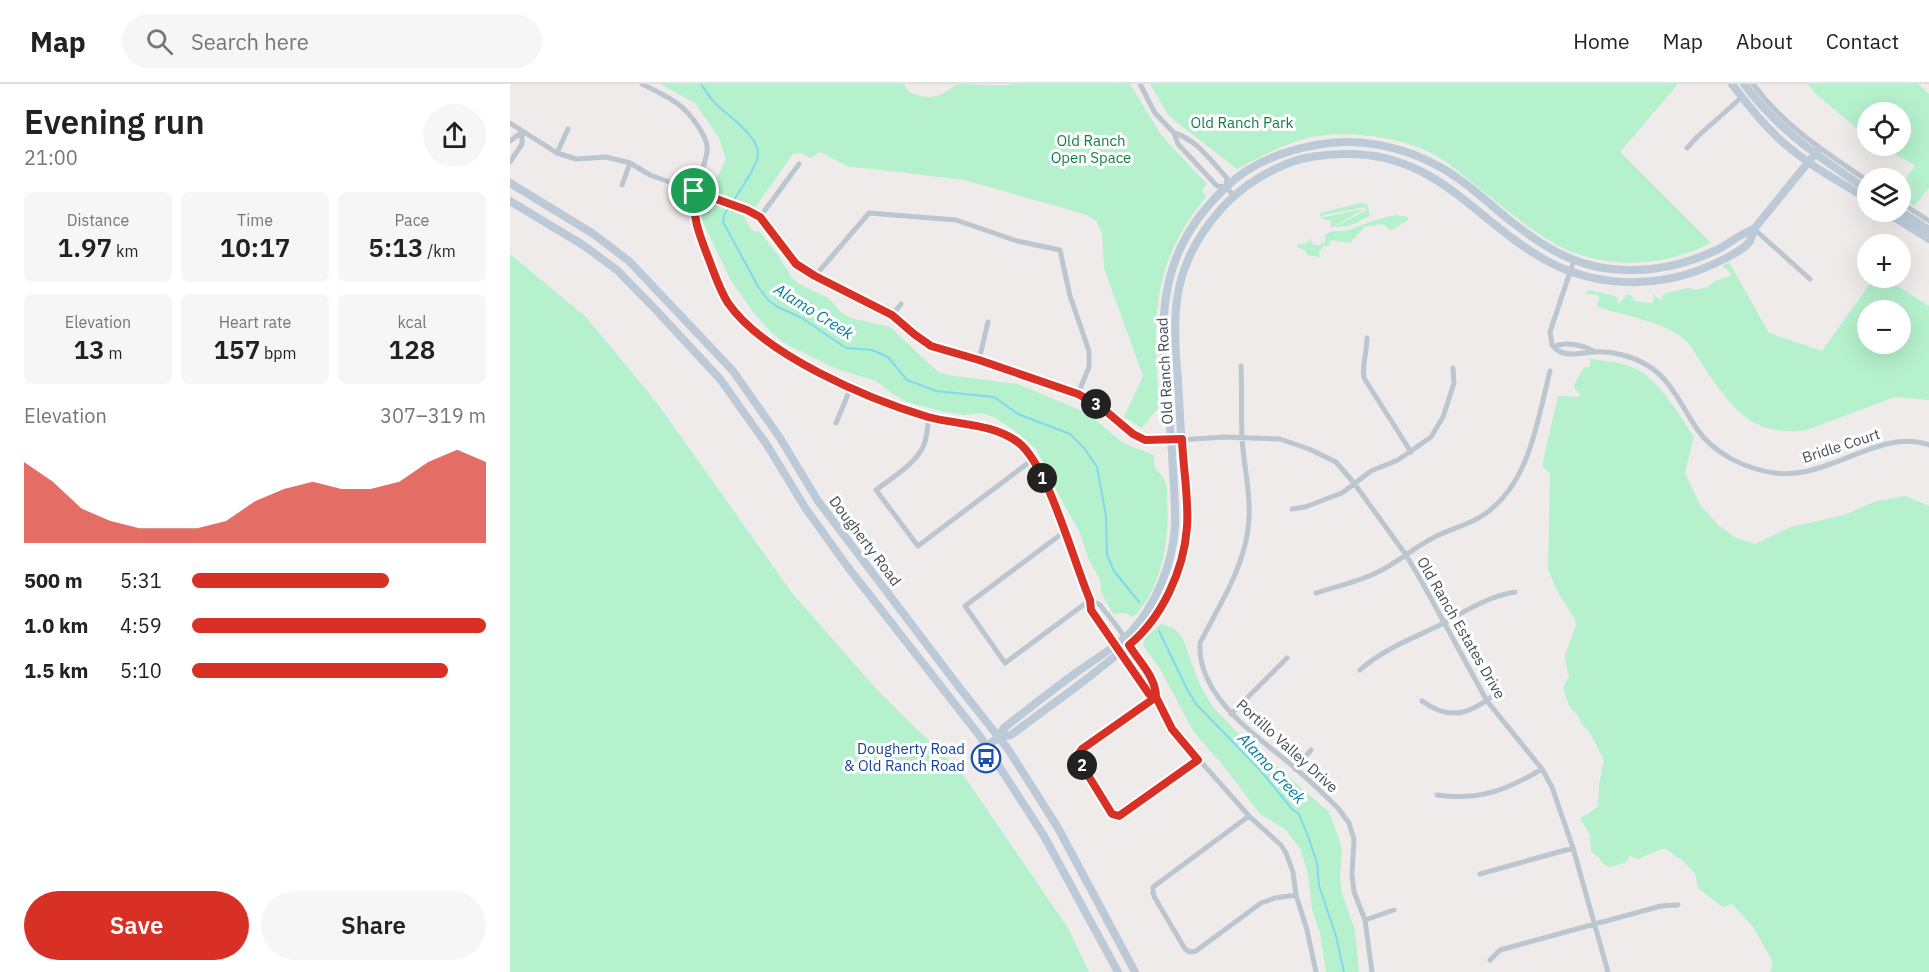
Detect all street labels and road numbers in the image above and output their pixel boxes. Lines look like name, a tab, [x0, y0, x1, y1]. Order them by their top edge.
street label: Old Ranch Road	[1152, 317, 1177, 425]
street label: Bridle Court	[1800, 424, 1882, 467]
street label: Dougherty Road	[825, 492, 905, 590]
street label: Old Ranch Estates Drive	[1413, 553, 1510, 702]
street label: Portillo Valley Drive	[1232, 695, 1342, 796]

